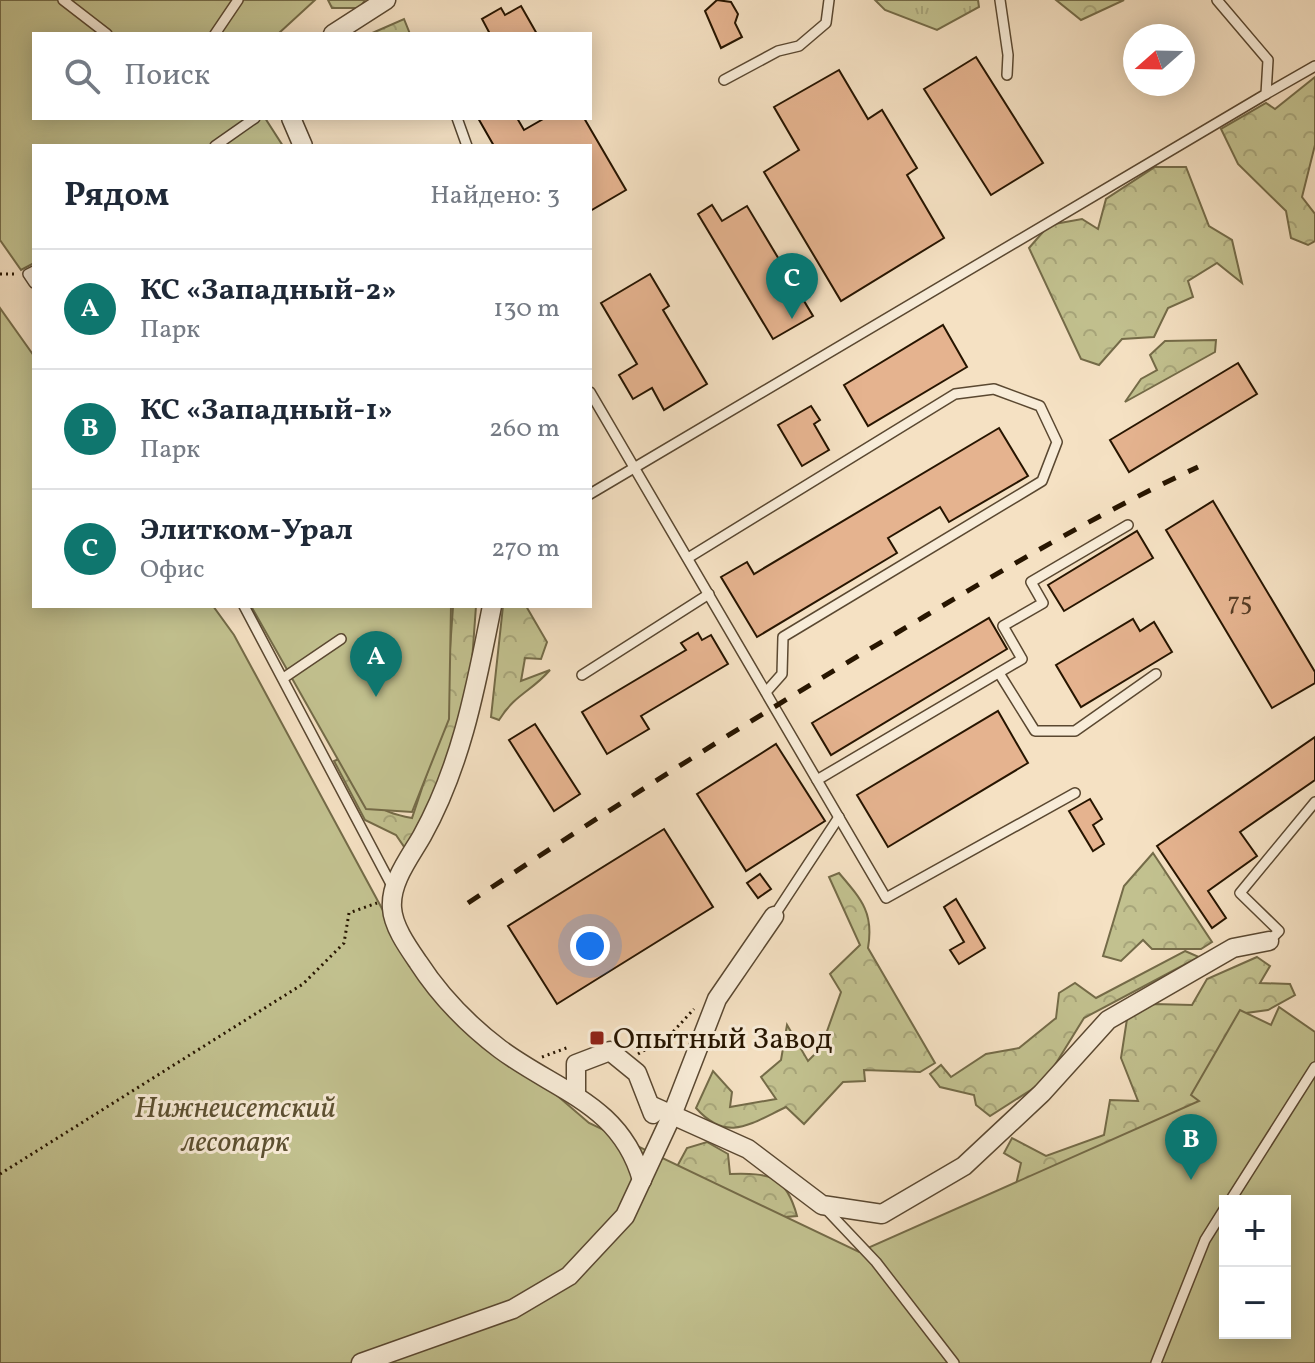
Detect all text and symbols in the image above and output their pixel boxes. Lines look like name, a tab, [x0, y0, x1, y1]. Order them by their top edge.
north arrow	[1123, 24, 1195, 96]
search box	[32, 32, 592, 120]
icon: search	[60, 54, 104, 98]
text: Поиск	[124, 55, 210, 97]
text: Рядом	[64, 173, 169, 220]
text: Найдено: 3	[430, 178, 560, 214]
pin: C	[766, 253, 818, 319]
text: КС «Западный-2»	[140, 270, 397, 312]
text: A	[81, 291, 99, 327]
text: 130 m	[493, 291, 560, 327]
text: Парк	[140, 312, 200, 348]
text: КС «Западный-1»	[140, 390, 393, 432]
text: B	[81, 411, 99, 447]
text: 260 m	[489, 411, 560, 447]
text: Парк	[140, 432, 200, 468]
text: Элитком-Урал	[140, 510, 353, 552]
text: C	[82, 531, 98, 567]
text: 270 m	[491, 531, 560, 567]
text: Офис	[140, 552, 205, 588]
house number: 75	[1227, 585, 1253, 621]
pin: A	[350, 631, 402, 697]
your location	[570, 926, 610, 966]
place label: Опытный Завод	[613, 1019, 832, 1061]
marker: Опытный Завод	[588, 1029, 606, 1047]
park label: Нижнеисетский лесопарк	[134, 1088, 336, 1164]
pin: B	[1165, 1114, 1217, 1180]
map controls	[1219, 1195, 1291, 1339]
button: +	[1219, 1195, 1291, 1267]
button: −	[1219, 1267, 1291, 1339]

